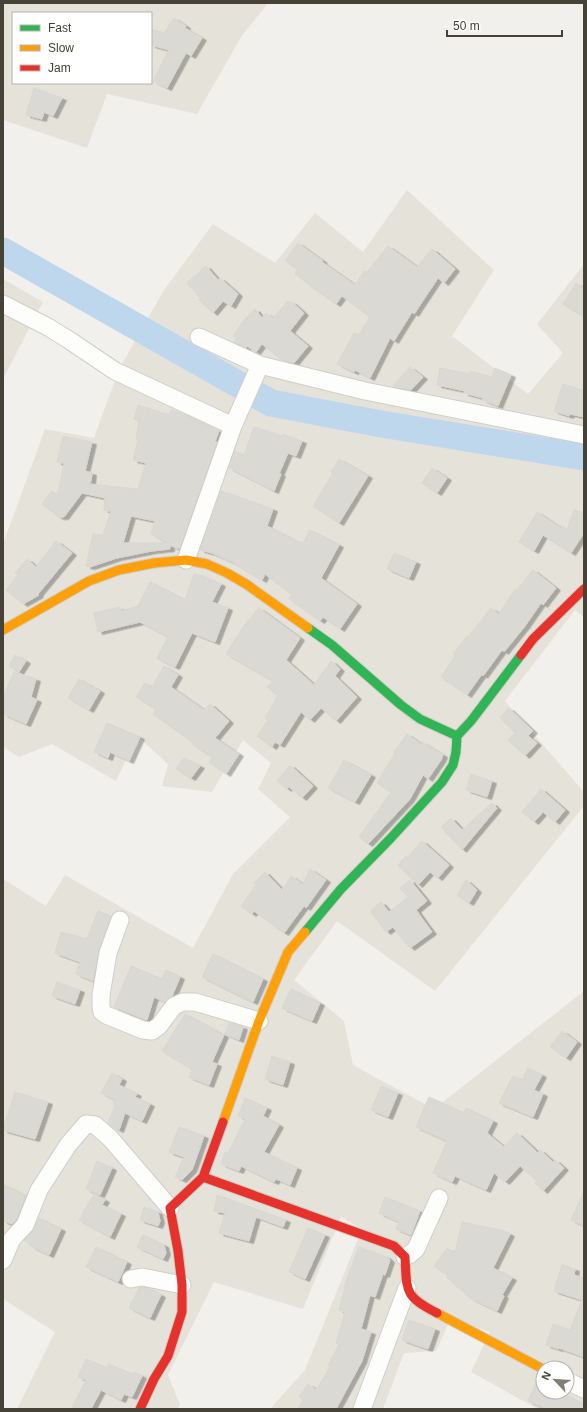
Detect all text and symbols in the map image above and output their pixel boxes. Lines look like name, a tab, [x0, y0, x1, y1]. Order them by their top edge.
legend	[12, 12, 152, 84]
scale bar	[447, 12, 562, 38]
text: 50 m	[453, 19, 480, 33]
text: Fast	[48, 21, 72, 35]
text: Slow	[48, 41, 74, 55]
text: Jam	[48, 61, 71, 75]
north arrow	[535, 1360, 575, 1400]
text: N	[539, 1370, 553, 1382]

